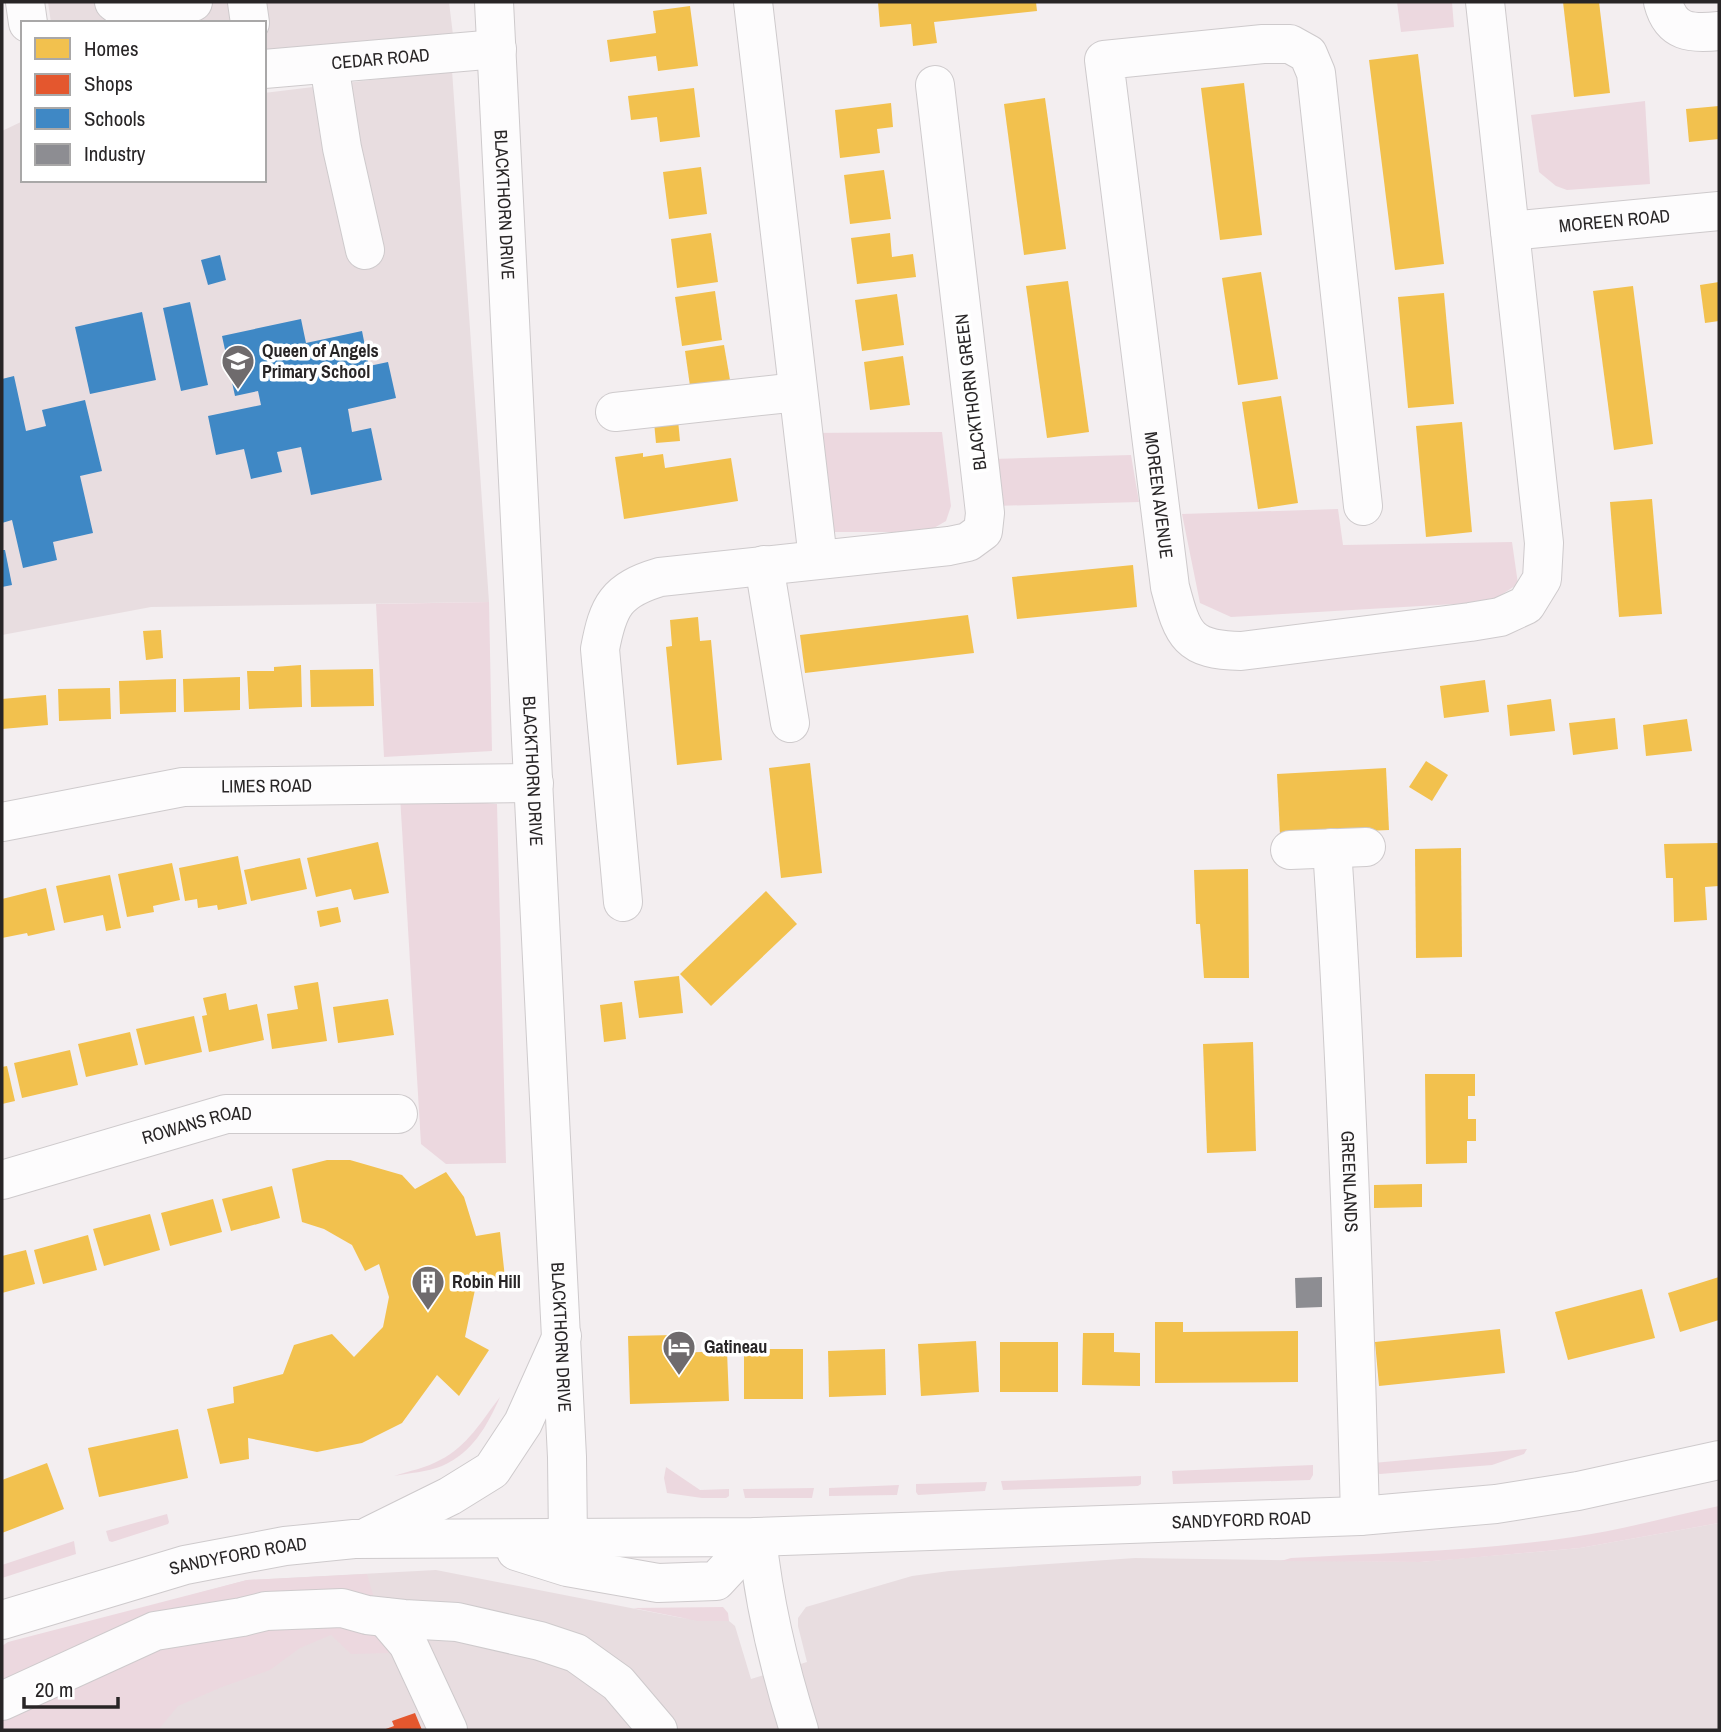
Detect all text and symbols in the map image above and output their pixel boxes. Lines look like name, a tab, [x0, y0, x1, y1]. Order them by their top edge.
legend	[21, 21, 266, 182]
text: Homes	[84, 34, 139, 63]
street label: CEDAR ROAD	[330, 42, 431, 75]
text: Shops	[84, 69, 133, 98]
text: Schools	[84, 104, 145, 133]
street label: BLACKTHORN DRIVE	[488, 129, 521, 280]
text: Industry	[84, 139, 146, 168]
street label: MOREEN ROAD	[1558, 203, 1671, 238]
street label: BLACKTHORN GREEN	[949, 312, 993, 472]
place label: Queen of Angels Primary School	[262, 338, 379, 384]
school or university icon: Queen of Angels Primary School	[219, 342, 257, 391]
street label: MOREEN AVENUE	[1139, 430, 1179, 560]
street label: BLACKTHORN DRIVE	[517, 695, 549, 847]
street label: LIMES ROAD	[221, 773, 312, 799]
street label: ROWANS ROAD	[139, 1100, 252, 1150]
street label: GREENLANDS	[1335, 1130, 1364, 1233]
street label: BLACKTHORN DRIVE	[545, 1262, 578, 1413]
building icon: Robin Hill	[409, 1263, 447, 1312]
place label: Robin Hill	[452, 1269, 521, 1294]
hotel icon: Gatineau	[660, 1328, 698, 1377]
place label: Gatineau	[704, 1334, 767, 1359]
street label: SANDYFORD ROAD	[1171, 1505, 1312, 1535]
street label: SANDYFORD ROAD	[166, 1531, 308, 1581]
scale bar	[24, 1666, 119, 1710]
text: 20 m	[35, 1675, 73, 1704]

